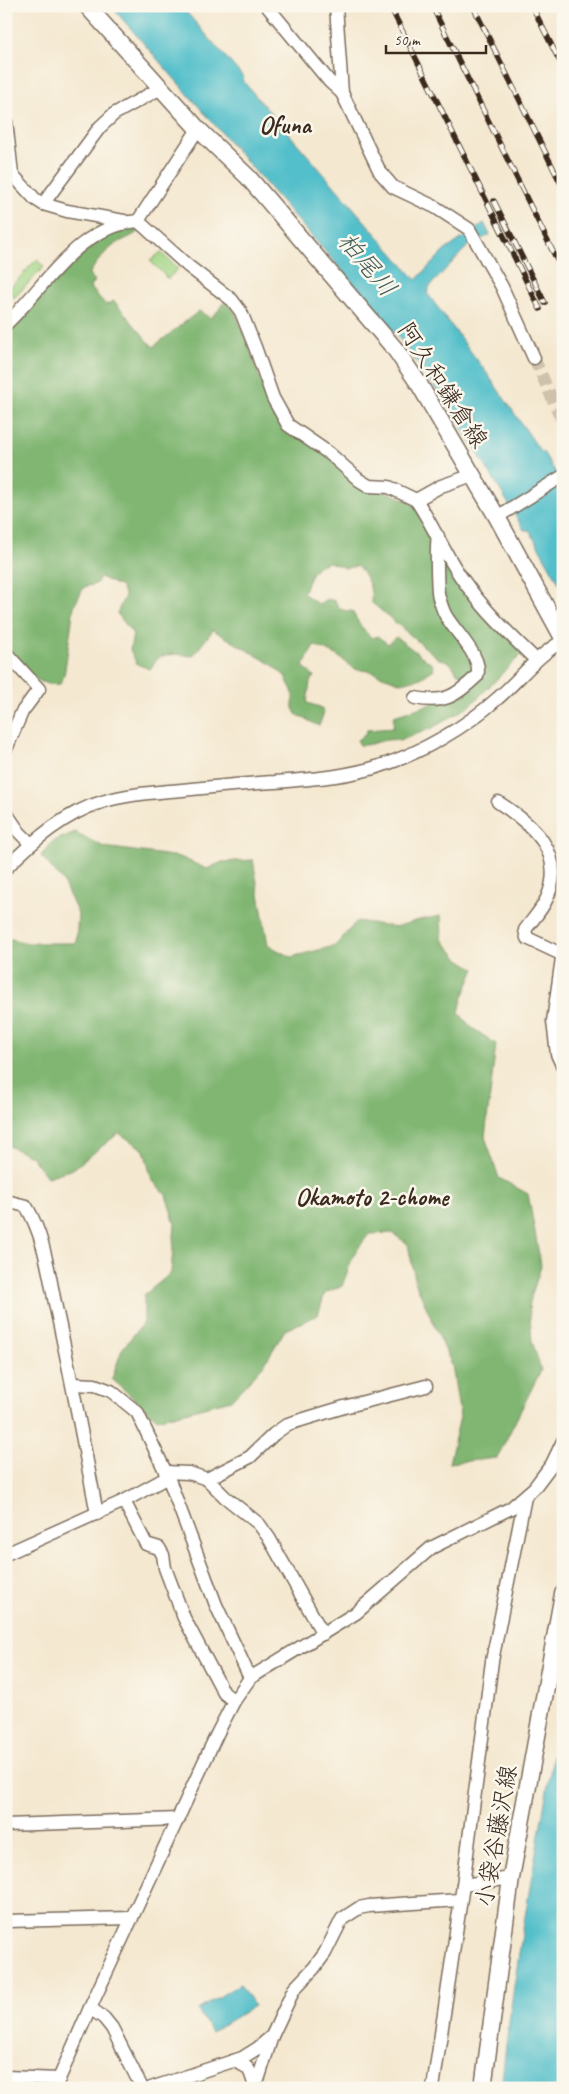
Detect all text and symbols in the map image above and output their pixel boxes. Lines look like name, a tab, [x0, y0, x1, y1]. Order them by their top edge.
scale bar	[386, 22, 486, 54]
text: 50 m	[394, 31, 421, 50]
district label: Ofuna	[259, 109, 313, 141]
water label: 柏尾川	[331, 226, 404, 304]
street label: 阿久和鎌倉線	[391, 316, 495, 454]
district label: Okamoto 2-chome	[296, 1181, 450, 1213]
street label: 小袋谷藤沢線	[469, 1762, 523, 1910]

